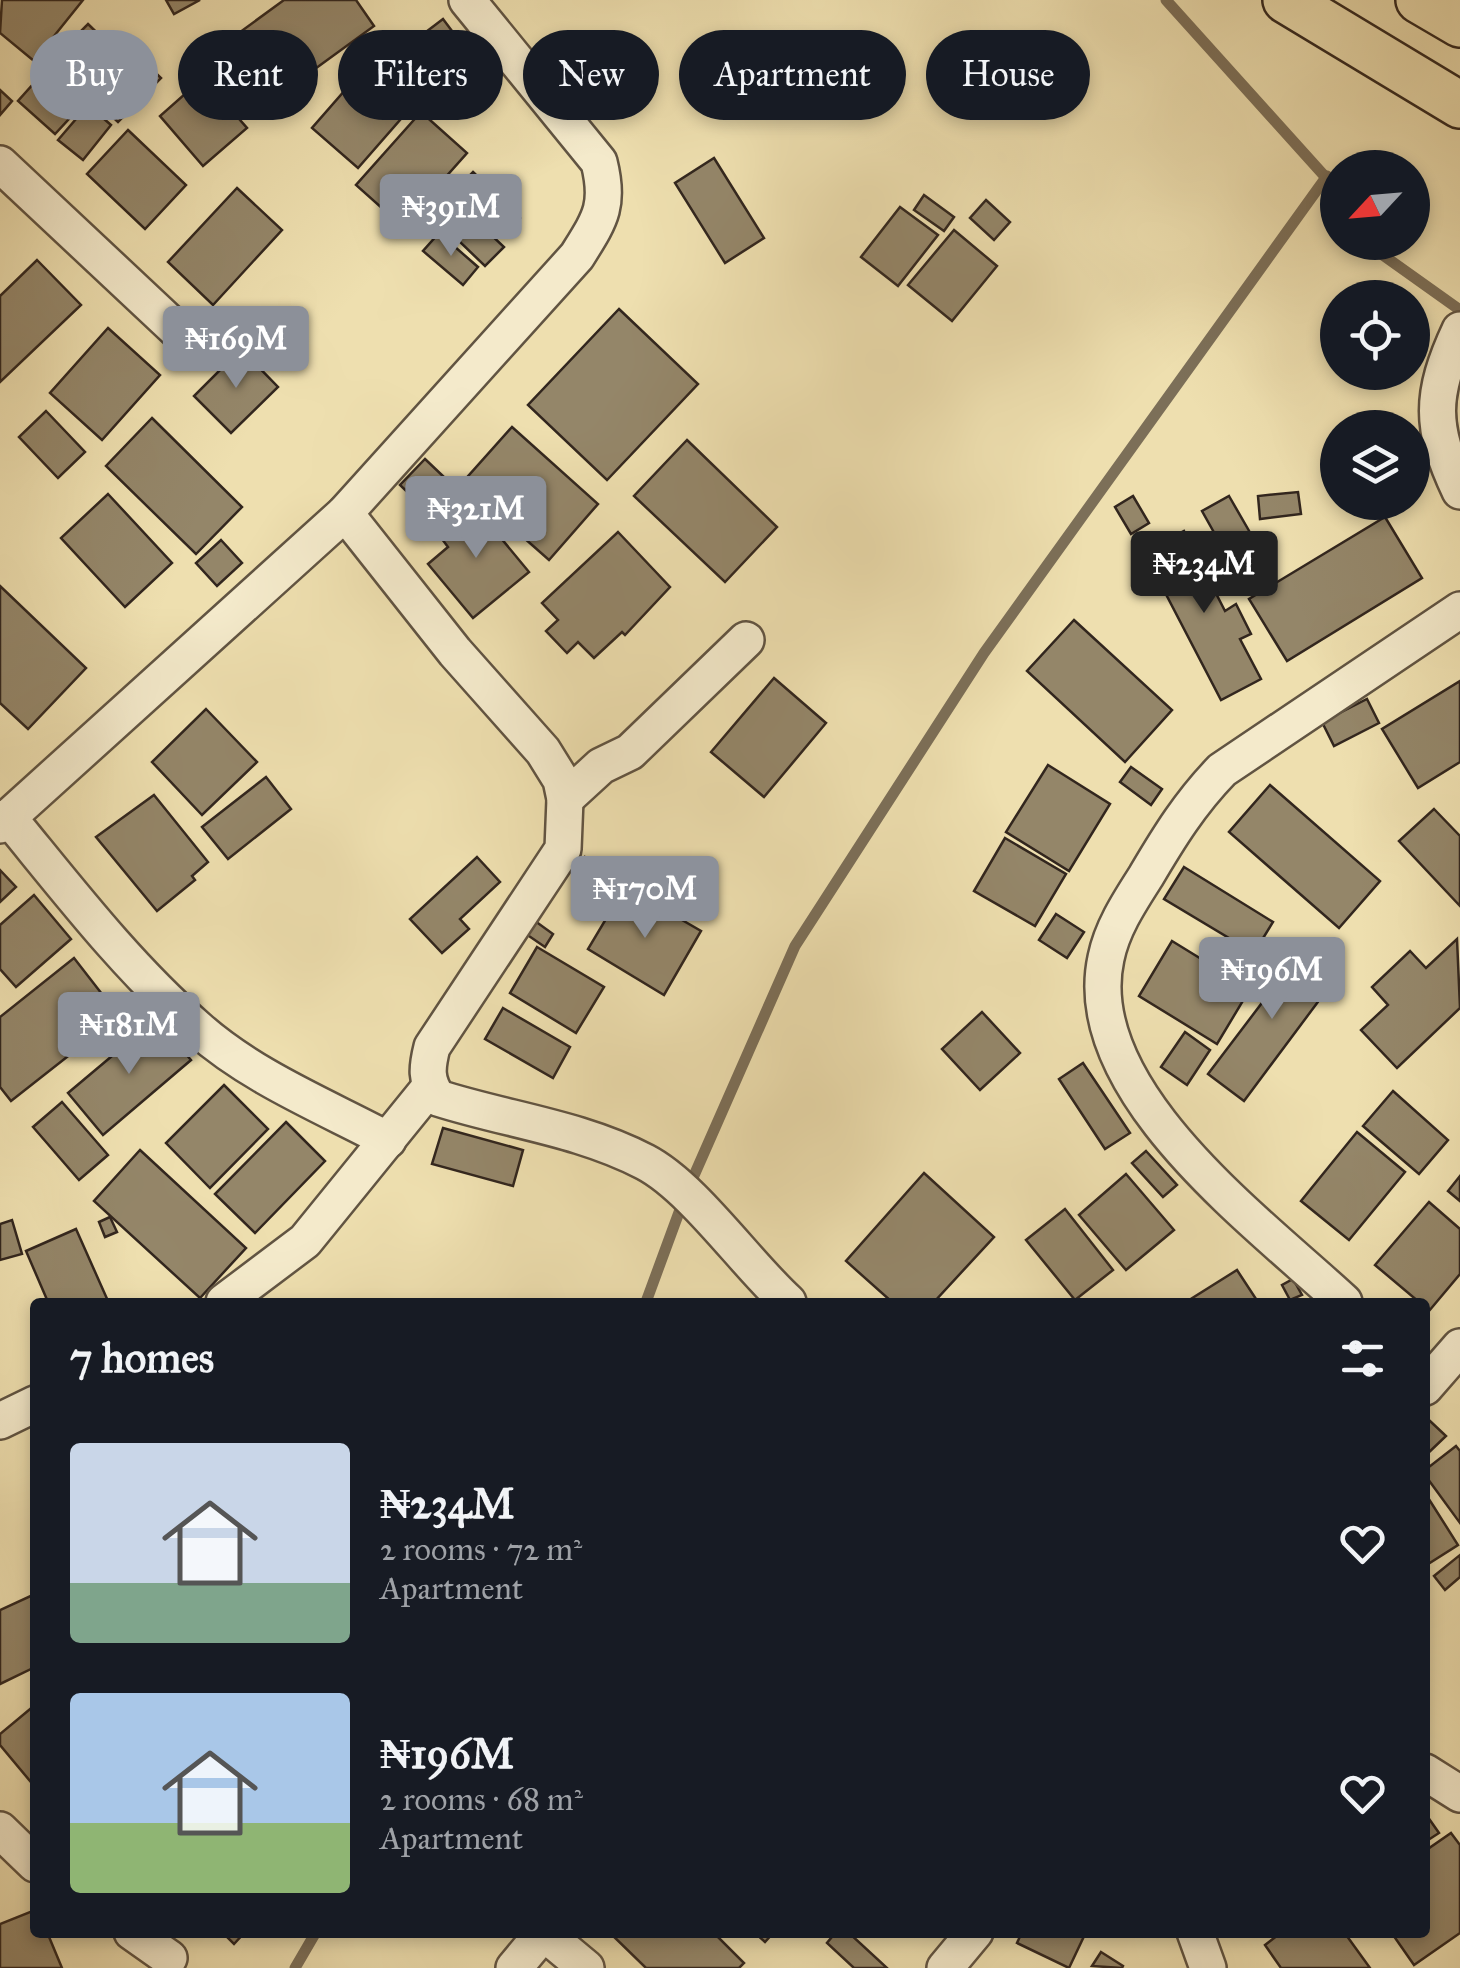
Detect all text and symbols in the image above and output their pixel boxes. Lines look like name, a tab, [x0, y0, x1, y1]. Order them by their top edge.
chip: Buy	[30, 30, 158, 120]
chip: Rent	[178, 30, 318, 120]
chip: Filters	[338, 30, 503, 120]
chip: New	[523, 30, 659, 120]
chip: Apartment	[679, 30, 906, 120]
chip: House	[926, 30, 1090, 120]
north arrow	[1320, 150, 1430, 260]
map controls	[1320, 150, 1430, 520]
pin: ₦391M	[381, 174, 521, 259]
text: ₦391M	[402, 187, 500, 226]
button: locate	[1320, 280, 1430, 390]
pin: ₦169M	[166, 306, 306, 391]
text: ₦169M	[185, 319, 287, 358]
button: layers	[1320, 410, 1430, 520]
pin: ₦321M	[406, 476, 546, 561]
text: ₦321M	[427, 489, 525, 528]
pin: ₦234M	[1134, 531, 1274, 616]
text: ₦234M	[1153, 544, 1255, 583]
pin: ₦170M	[575, 856, 715, 941]
text: ₦170M	[593, 869, 697, 908]
pin: ₦196M	[1202, 937, 1342, 1022]
text: ₦196M	[1221, 950, 1323, 989]
pin: ₦181M	[59, 992, 199, 1077]
text: ₦181M	[80, 1005, 178, 1044]
icon: filters	[1335, 1331, 1390, 1386]
text: 7 homes	[70, 1332, 214, 1384]
text: ₦234M	[380, 1478, 515, 1530]
icon: home	[150, 1483, 270, 1603]
icon: heart	[1335, 1516, 1390, 1571]
text: 2 rooms · 72 m²	[380, 1530, 582, 1569]
text: Apartment	[380, 1569, 523, 1608]
text: ₦196M	[380, 1728, 514, 1780]
icon: home	[150, 1733, 270, 1853]
icon: heart	[1335, 1766, 1390, 1821]
text: 2 rooms · 68 m²	[380, 1780, 583, 1819]
text: Apartment	[380, 1819, 523, 1858]

